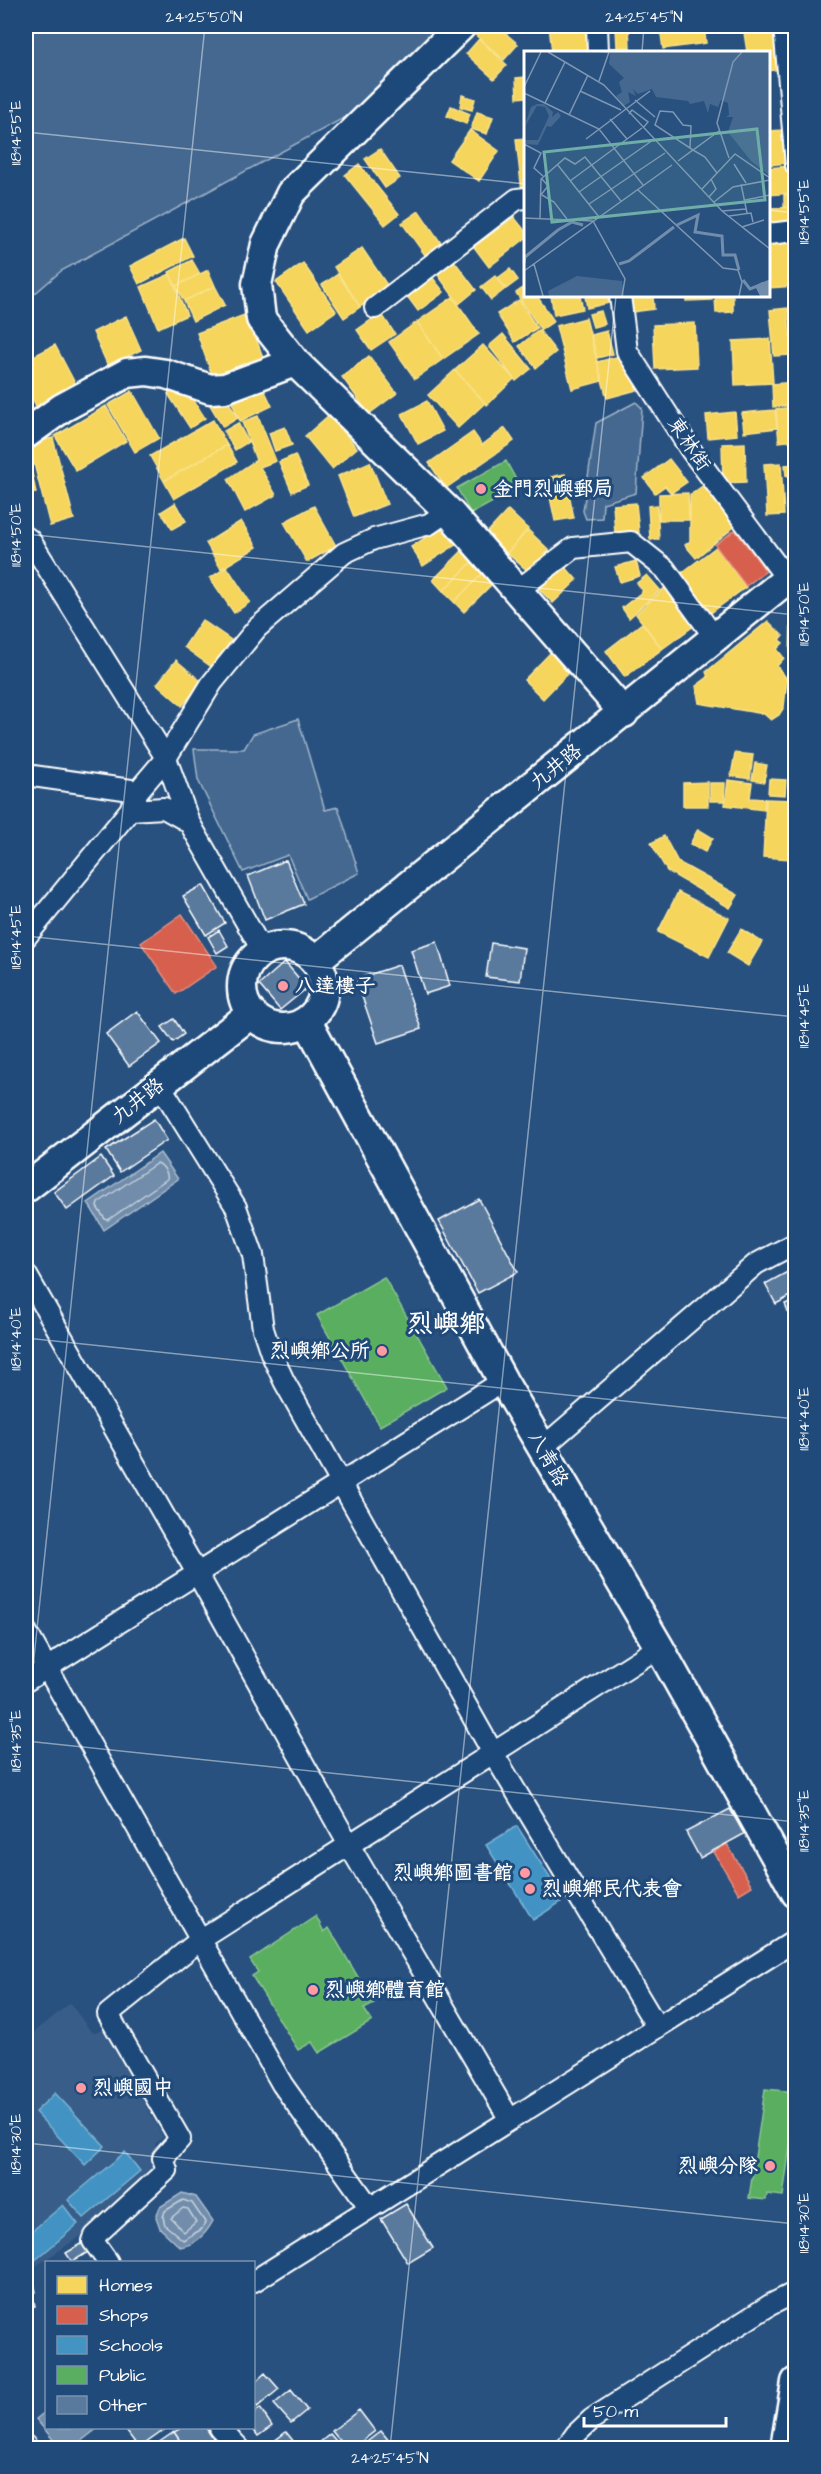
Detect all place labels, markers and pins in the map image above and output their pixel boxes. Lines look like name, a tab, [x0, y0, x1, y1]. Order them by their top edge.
place label: 金門烈嶼郵局	[493, 475, 613, 503]
marker: 金門烈嶼郵局	[474, 482, 488, 496]
place label: 八達樓子	[295, 972, 375, 1000]
marker: 八達樓子	[276, 979, 290, 993]
place label: 烈嶼鄉公所	[270, 1337, 370, 1365]
marker: 烈嶼鄉公所	[375, 1344, 389, 1358]
place label: 烈嶼鄉圖書館	[393, 1859, 513, 1887]
marker: 烈嶼鄉圖書館	[518, 1866, 532, 1880]
place label: 烈嶼鄉民代表會	[542, 1875, 682, 1903]
marker: 烈嶼鄉民代表會	[523, 1882, 537, 1896]
place label: 烈嶼鄉體育館	[325, 1976, 445, 2004]
marker: 烈嶼鄉體育館	[306, 1983, 320, 1997]
place label: 烈嶼國中	[93, 2074, 173, 2102]
marker: 烈嶼國中	[74, 2081, 88, 2095]
place label: 烈嶼分隊	[678, 2152, 758, 2180]
marker: 烈嶼分隊	[763, 2159, 777, 2173]

